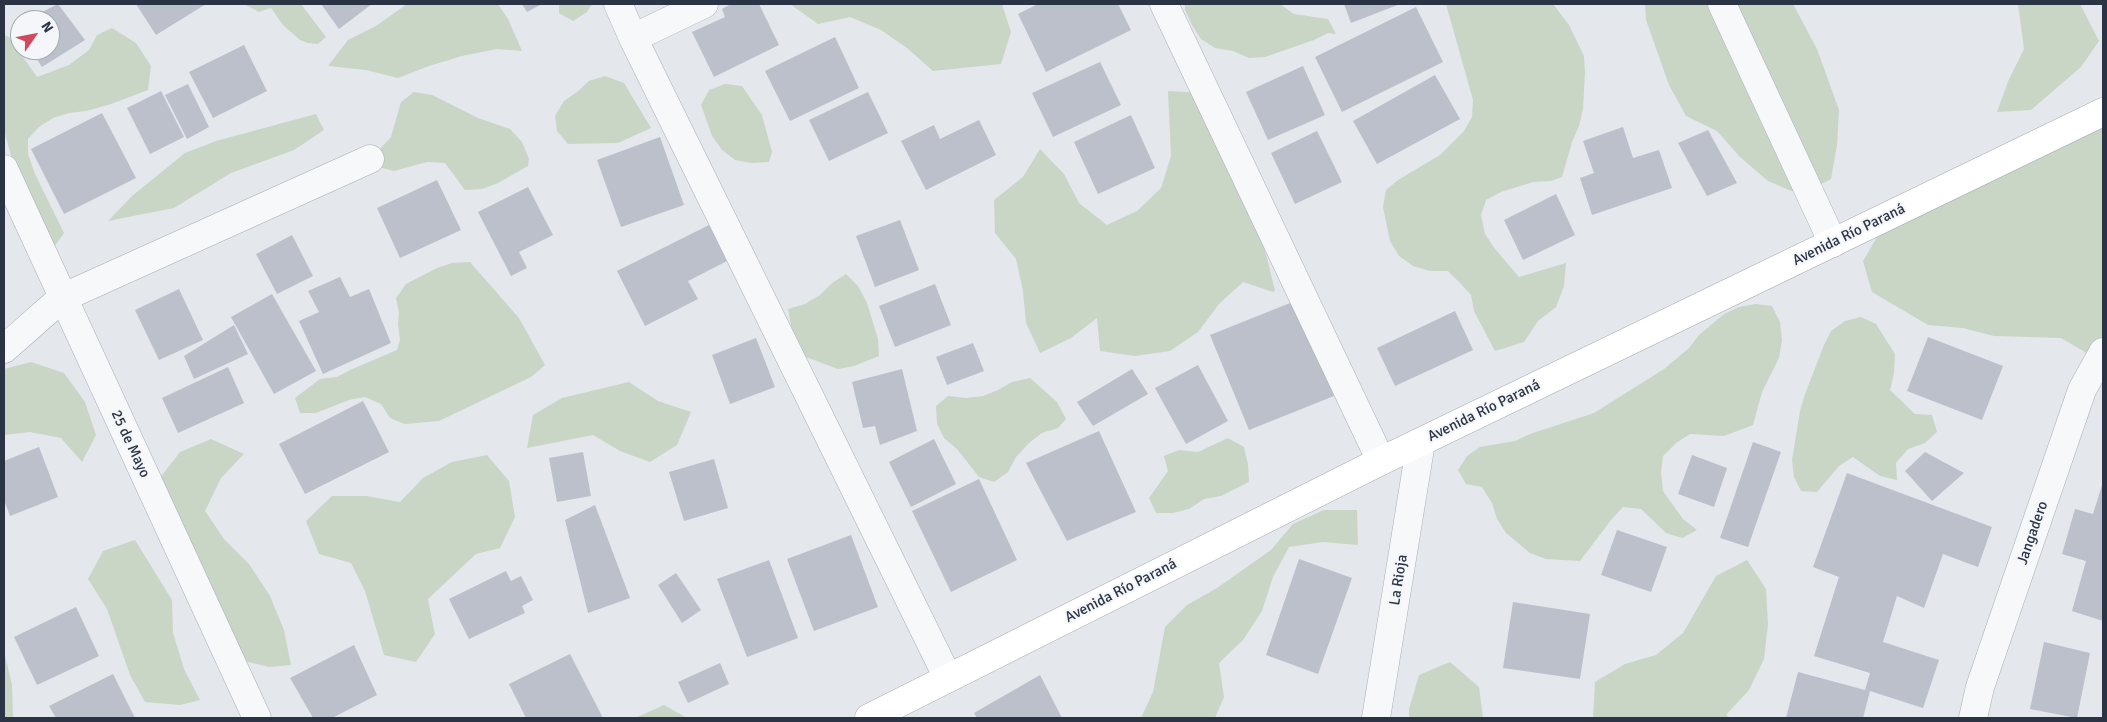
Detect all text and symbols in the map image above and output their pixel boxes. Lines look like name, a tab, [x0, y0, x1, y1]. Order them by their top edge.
north arrow	[10, 10, 60, 60]
text: N	[37, 18, 57, 36]
street label: Avenida Río Paraná	[1790, 200, 1908, 270]
street label: Avenida Río Paraná	[1425, 376, 1543, 446]
street label: 25 de Mayo	[107, 407, 153, 481]
street label: Jangadero	[2014, 499, 2052, 567]
street label: La Rioja	[1386, 553, 1412, 607]
street label: Avenida Río Paraná	[1062, 555, 1180, 627]

